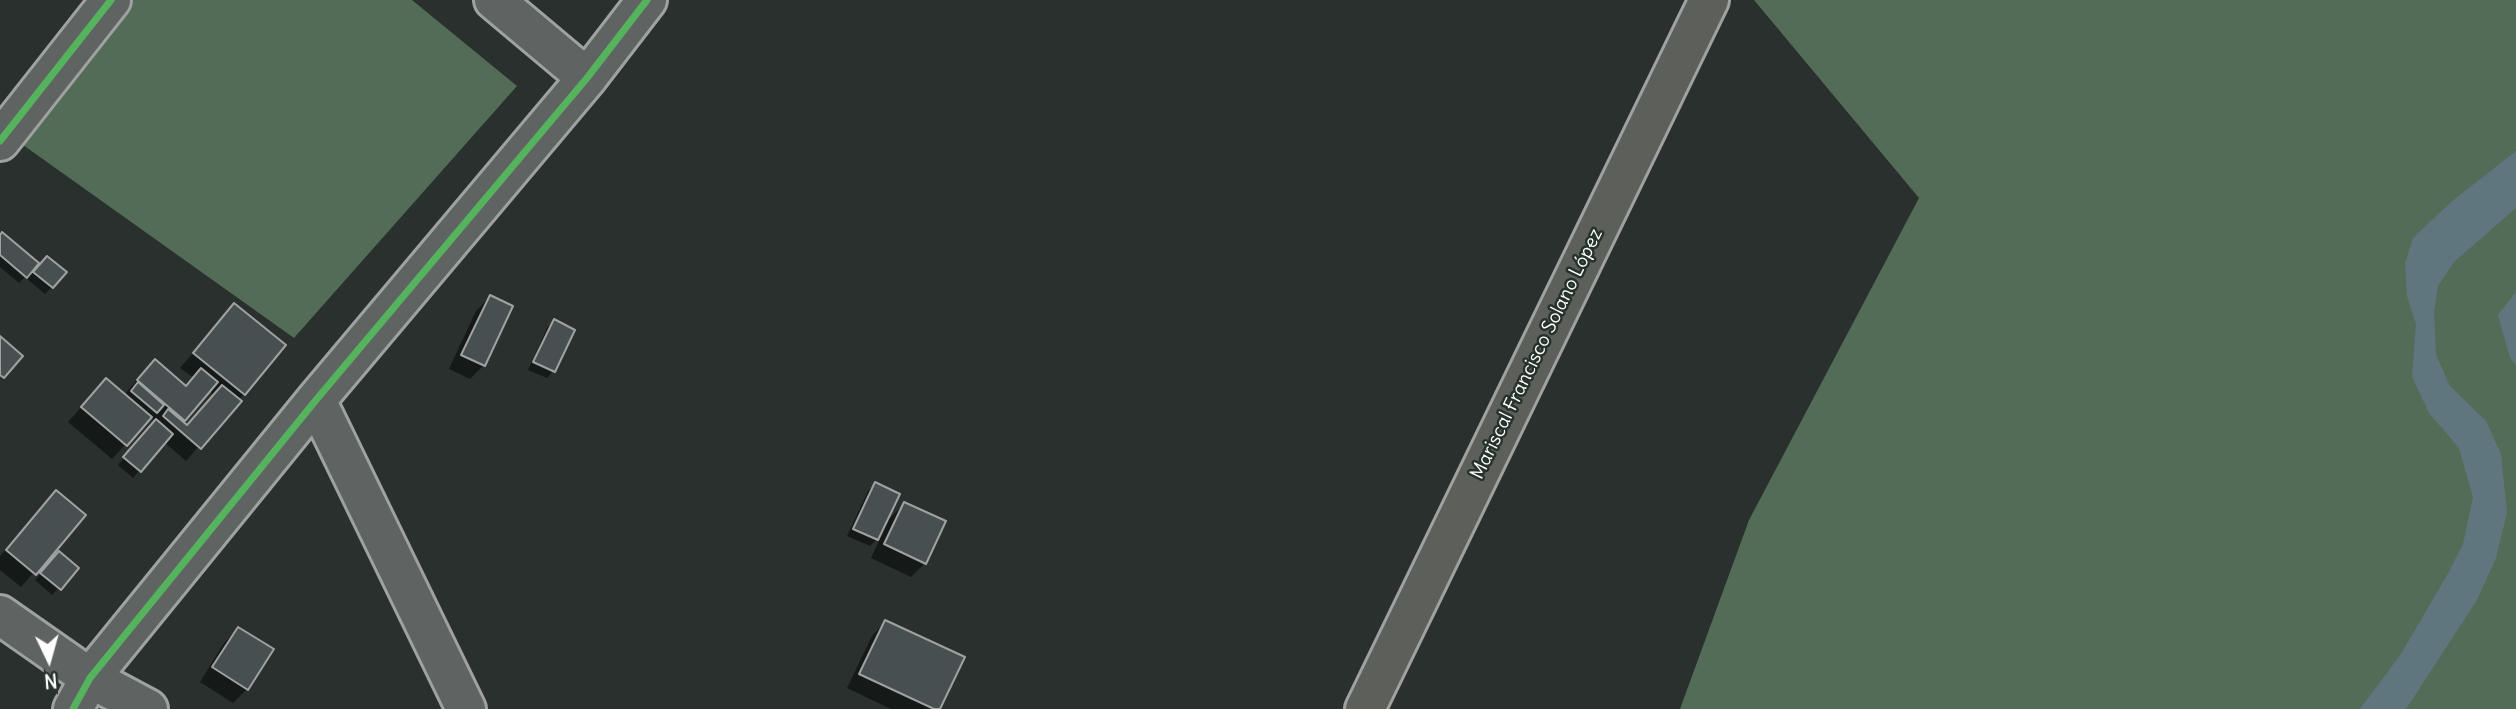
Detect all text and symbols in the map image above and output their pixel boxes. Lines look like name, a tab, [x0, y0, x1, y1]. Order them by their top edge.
street label: Mariscal Francisco Solano López	[1466, 225, 1608, 483]
north arrow	[14, 625, 84, 695]
text: N	[43, 668, 58, 693]

